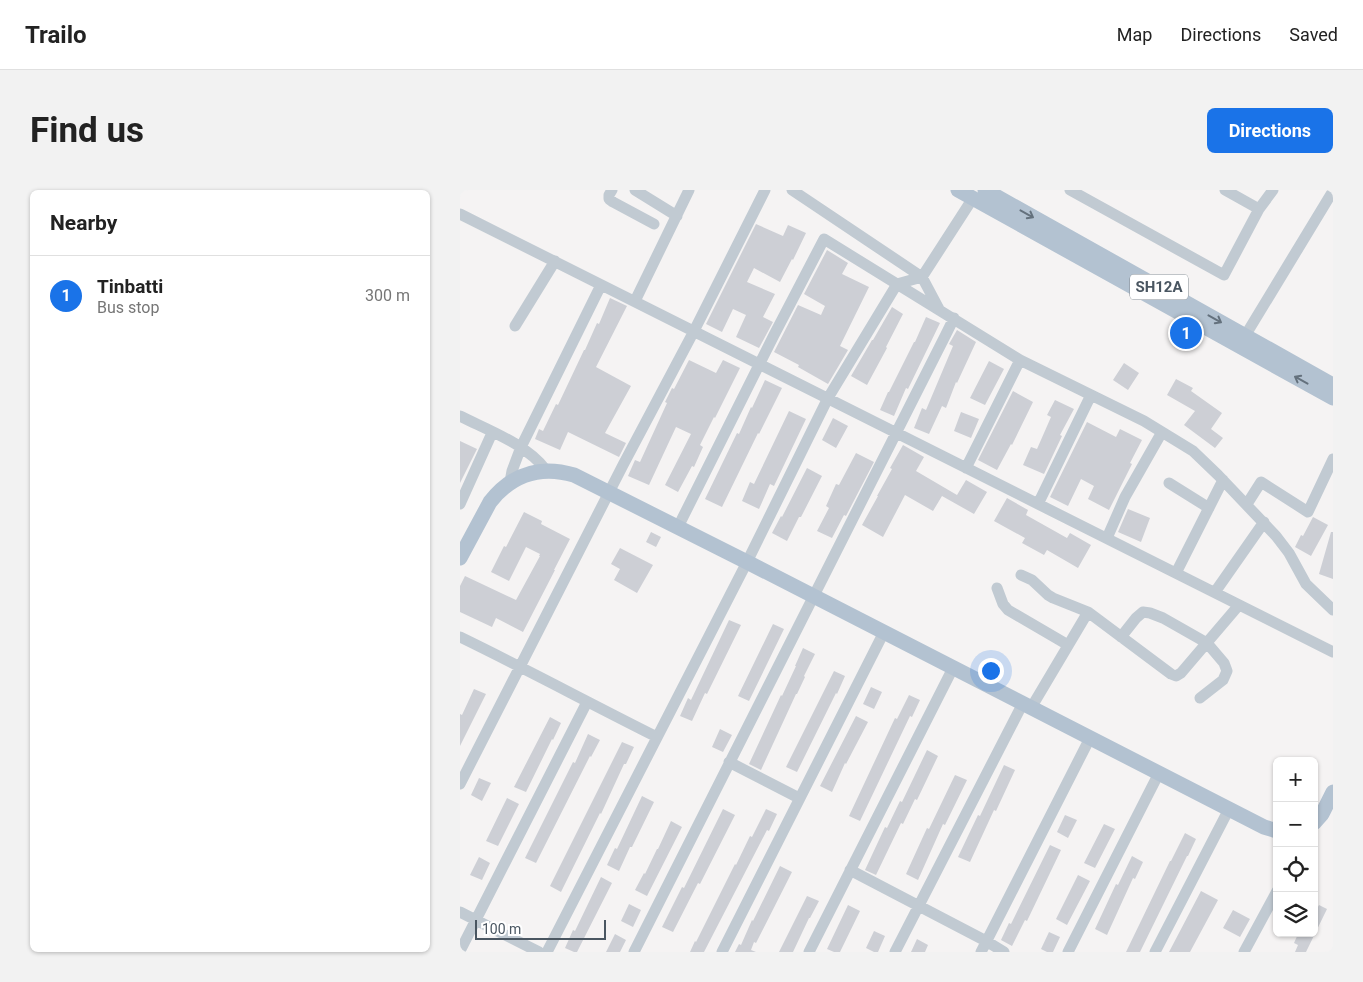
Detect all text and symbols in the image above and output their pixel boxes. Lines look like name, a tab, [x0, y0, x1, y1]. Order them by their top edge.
text: Trailo	[25, 21, 87, 49]
text: Map	[1117, 24, 1152, 45]
text: Directions	[1180, 24, 1261, 45]
text: Saved	[1289, 24, 1338, 45]
button: Directions	[1207, 108, 1333, 153]
text: Find us	[30, 110, 144, 151]
one-way arrow	[1020, 209, 1035, 219]
text: Nearby	[50, 211, 117, 235]
road number: SH12A	[1130, 274, 1188, 300]
text: Tinbatti	[97, 275, 163, 298]
text: 1	[61, 286, 71, 305]
text: 300 m	[365, 286, 410, 305]
text: Bus stop	[97, 298, 159, 317]
pin: 1	[1170, 314, 1202, 352]
one-way arrow	[1208, 314, 1222, 324]
one-way arrow	[1294, 375, 1309, 385]
your location	[978, 658, 1004, 684]
map controls	[1273, 757, 1318, 937]
button: +	[1273, 757, 1318, 802]
button: −	[1273, 802, 1318, 847]
button: locate	[1273, 847, 1318, 892]
button: layers	[1273, 892, 1318, 937]
scale bar	[475, 917, 606, 940]
text: 100 m	[482, 921, 521, 937]

